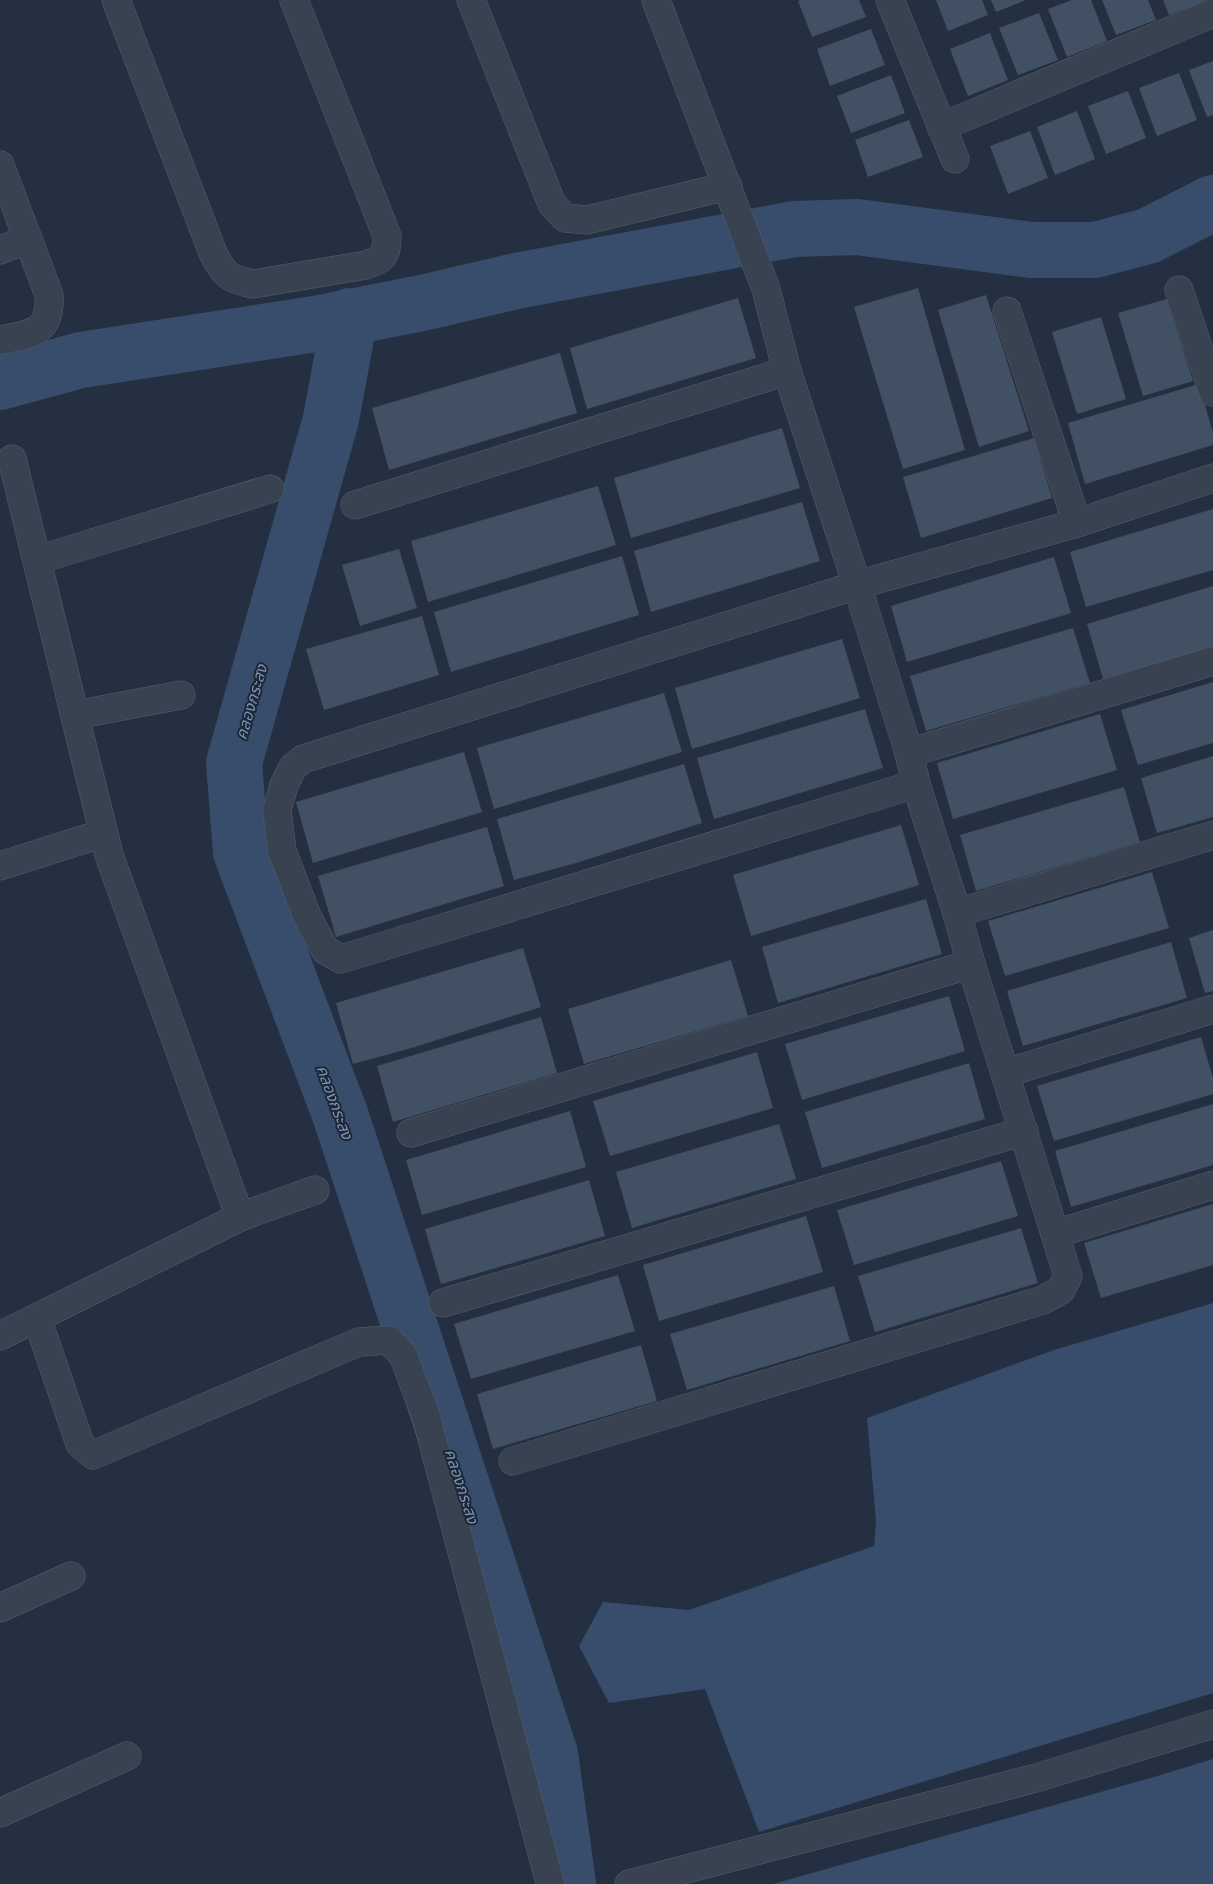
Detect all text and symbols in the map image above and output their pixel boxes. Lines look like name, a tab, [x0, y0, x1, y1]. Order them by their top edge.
water label: คลองกระสง	[232, 661, 271, 742]
water label: คลองกระสง	[313, 1063, 357, 1143]
water label: คลองกระสง	[441, 1446, 483, 1527]

